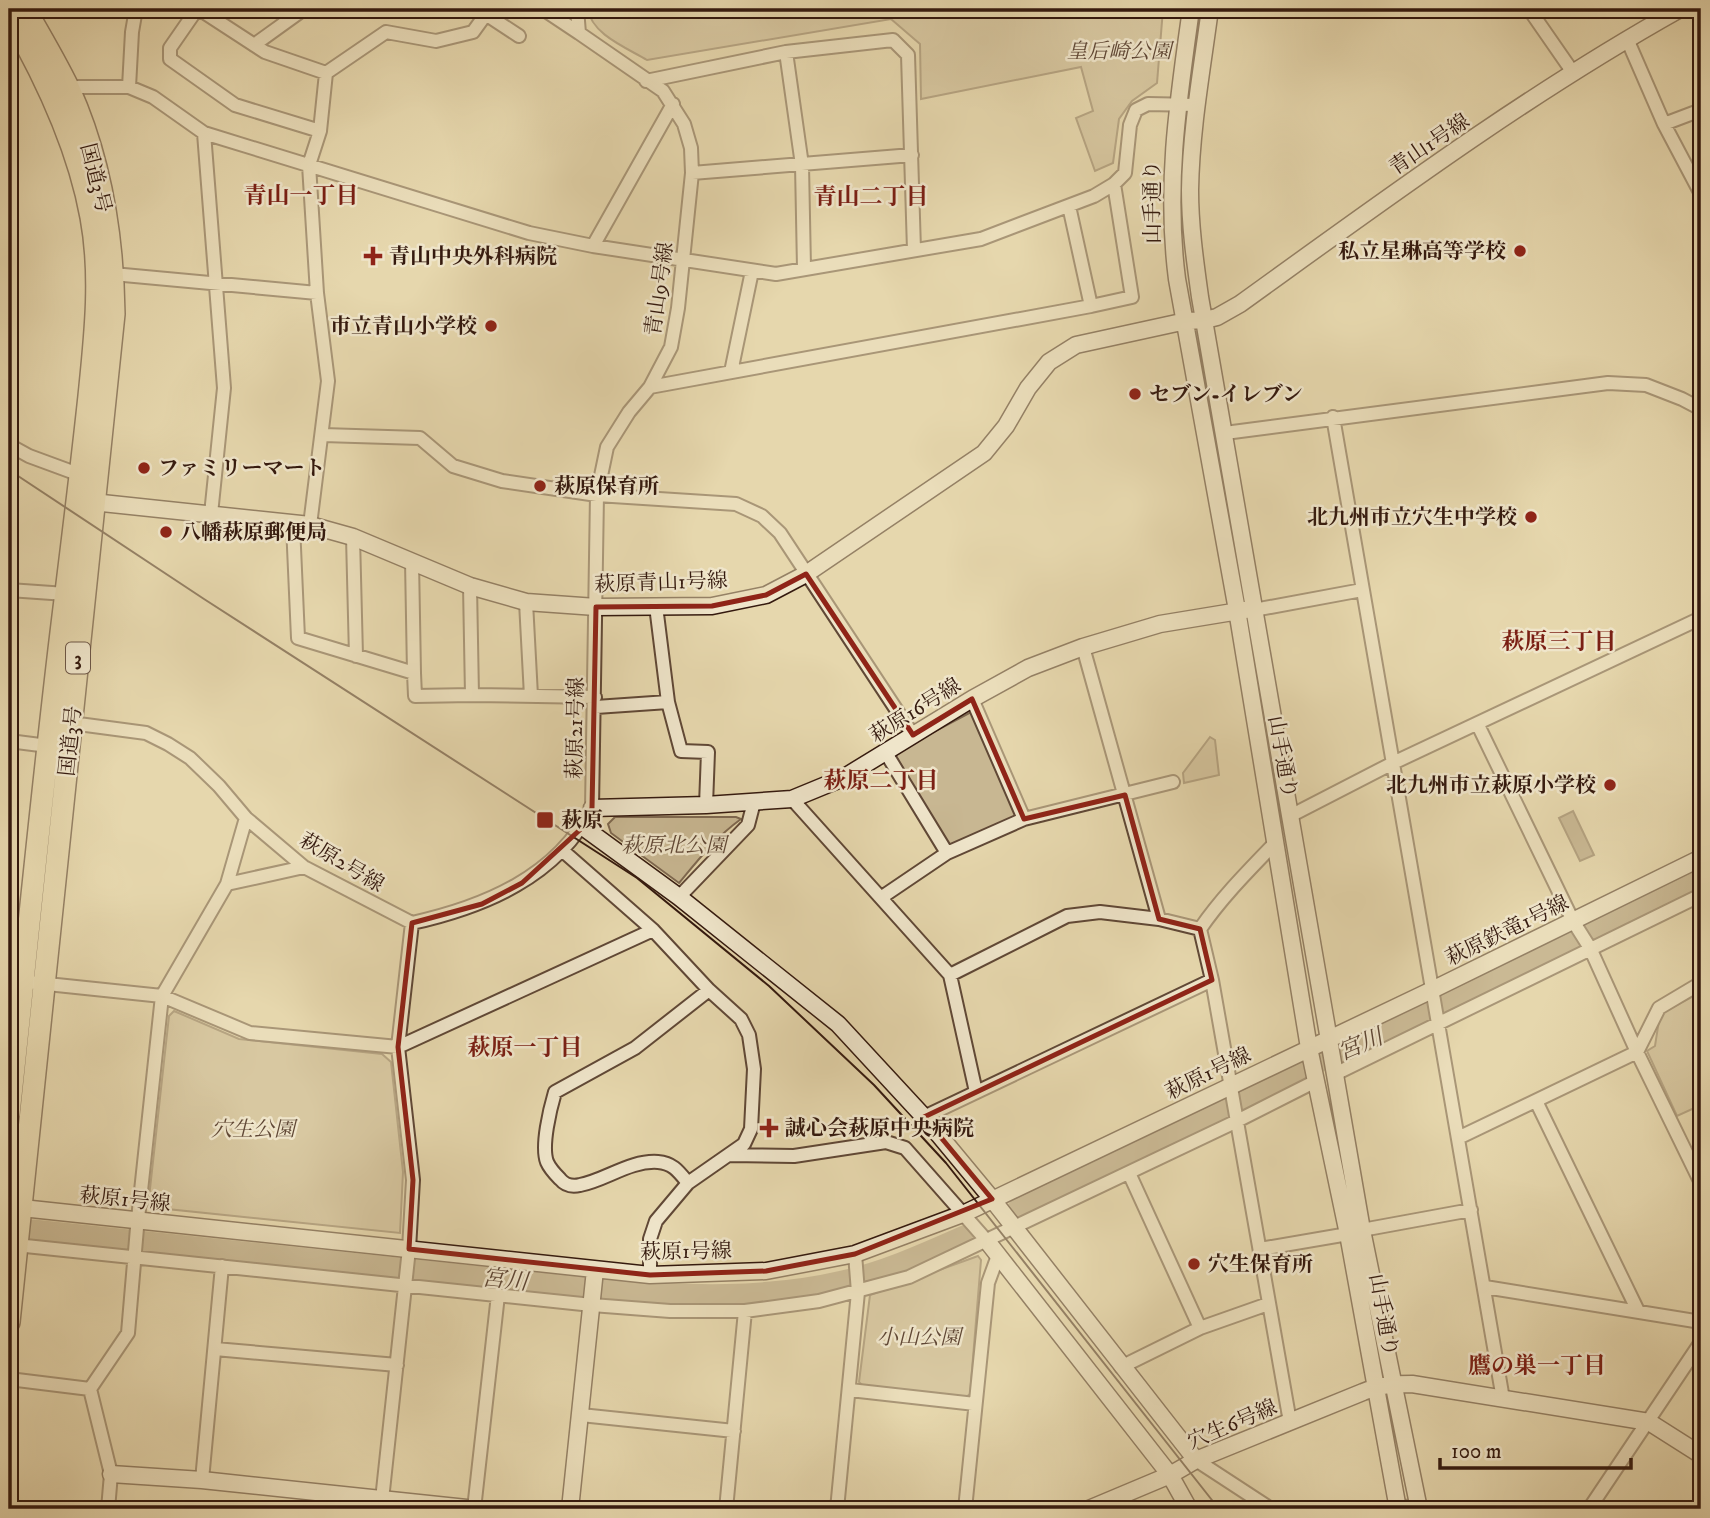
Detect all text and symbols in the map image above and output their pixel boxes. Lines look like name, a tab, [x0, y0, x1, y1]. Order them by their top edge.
park label: 皇后崎公園	[1067, 39, 1174, 65]
street label: 青山1号線	[1384, 108, 1475, 181]
street label: 国道3号	[74, 141, 116, 216]
street label: 山手通り	[1140, 160, 1166, 244]
district label: 青山一丁目	[244, 182, 359, 211]
district label: 青山二丁目	[814, 183, 929, 212]
place label: 私立星琳高等学校	[1338, 239, 1506, 265]
street label: 青山9号線	[641, 241, 679, 338]
marker: 私立星琳高等学校	[1512, 243, 1528, 259]
place label: 青山中央外科病院	[389, 244, 557, 270]
marker: 青山中央外科病院	[363, 246, 383, 266]
place label: 市立青山小学校	[330, 314, 477, 340]
marker: 市立青山小学校	[483, 318, 499, 334]
place label: セブン-イレブン	[1149, 382, 1303, 408]
marker: セブン-イレブン	[1127, 386, 1143, 402]
place label: ファミリーマート	[158, 456, 326, 482]
marker: ファミリーマート	[136, 460, 152, 476]
place label: 萩原保育所	[554, 474, 659, 500]
marker: 萩原保育所	[532, 478, 548, 494]
place label: 北九州市立穴生中学校	[1307, 505, 1517, 531]
marker: 北九州市立穴生中学校	[1523, 509, 1539, 525]
place label: 八幡萩原郵便局	[180, 520, 327, 546]
marker: 八幡萩原郵便局	[158, 524, 174, 540]
street label: 萩原青山1号線	[594, 568, 728, 598]
district label: 萩原三丁目	[1502, 628, 1617, 657]
road number: 3	[66, 642, 90, 674]
street label: 萩原16号線	[865, 673, 966, 749]
street label: 萩原21号線	[562, 677, 590, 779]
street label: 国道3号	[54, 705, 88, 778]
street label: 山手通り	[1262, 714, 1302, 801]
district label: 萩原二丁目	[824, 767, 939, 796]
place label: 北九州市立萩原小学校	[1386, 773, 1596, 799]
marker: 北九州市立萩原小学校	[1602, 777, 1618, 793]
place label: 萩原	[561, 808, 603, 834]
marker: 萩原	[535, 810, 555, 830]
street label: 萩原2号線	[294, 827, 389, 898]
park label: 萩原北公園	[622, 833, 729, 859]
street label: 萩原鉄竜1号線	[1442, 890, 1573, 972]
water label: 宮川	[1334, 1022, 1390, 1068]
district label: 萩原一丁目	[468, 1034, 583, 1063]
street label: 萩原1号線	[1162, 1042, 1255, 1106]
place label: 誠心会萩原中央病院	[785, 1116, 974, 1142]
park label: 穴生公園	[211, 1117, 298, 1143]
marker: 誠心会萩原中央病院	[759, 1118, 779, 1138]
street label: 萩原1号線	[78, 1182, 172, 1218]
street label: 萩原1号線	[640, 1238, 732, 1266]
place label: 穴生保育所	[1208, 1252, 1313, 1278]
marker: 穴生保育所	[1186, 1256, 1202, 1272]
water label: 宮川	[480, 1264, 532, 1298]
street label: 山手通り	[1363, 1272, 1403, 1359]
park label: 小山公園	[877, 1325, 964, 1351]
district label: 鷹の巣一丁目	[1468, 1352, 1606, 1381]
street label: 穴生6号線	[1184, 1394, 1281, 1455]
scale bar	[1440, 1427, 1631, 1471]
text: 100 m	[1451, 1439, 1502, 1465]

